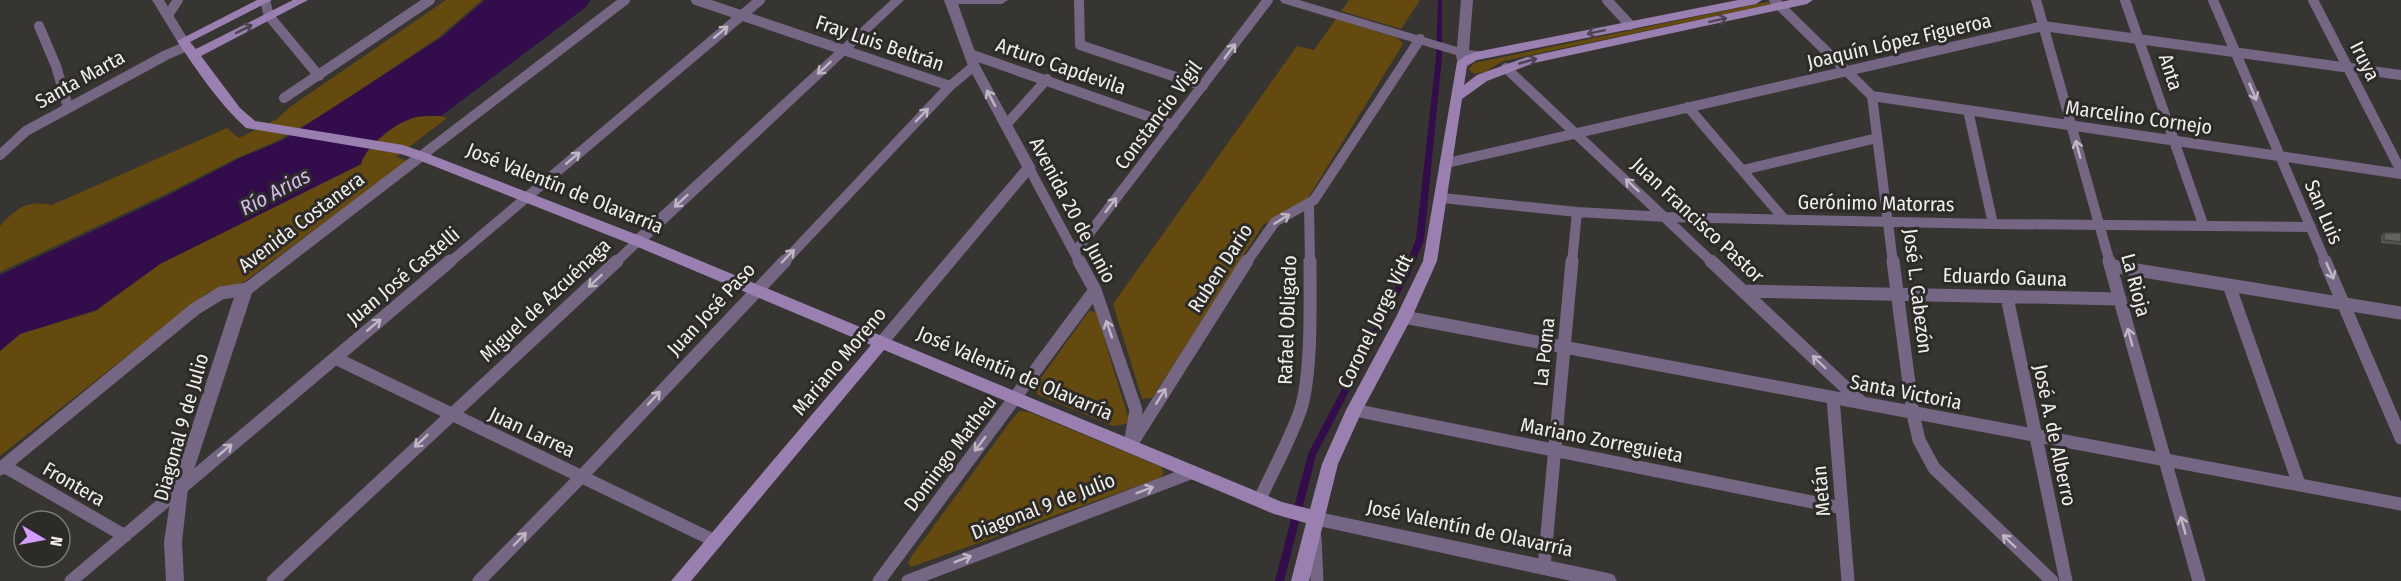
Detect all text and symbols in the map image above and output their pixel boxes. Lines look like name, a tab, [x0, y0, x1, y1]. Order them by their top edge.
street label: Joaquín López Figueroa	[1805, 8, 1993, 74]
street label: Fray Luis Beltrán	[813, 10, 947, 76]
one-way arrow	[1709, 13, 1728, 25]
one-way arrow	[235, 23, 253, 35]
one-way arrow	[713, 25, 728, 39]
one-way arrow	[1587, 27, 1606, 39]
street label: Arturo Capdevila	[993, 33, 1129, 99]
street label: Iruya	[2345, 37, 2385, 85]
one-way arrow	[1223, 43, 1236, 59]
street label: Santa Marta	[31, 45, 129, 113]
street label: Anta	[2154, 51, 2188, 93]
one-way arrow	[1518, 55, 1537, 67]
street label: Constancio Vigil	[1109, 56, 1207, 174]
one-way arrow	[817, 61, 832, 76]
one-way arrow	[2248, 83, 2259, 101]
one-way arrow	[985, 90, 997, 107]
street label: Marcelino Cornejo	[2064, 95, 2214, 139]
one-way arrow	[915, 107, 929, 122]
street label: Avenida 20 de Junio	[1025, 133, 1121, 287]
street label: José Valentín de Olavarría	[463, 137, 667, 239]
one-way arrow	[2072, 140, 2084, 159]
one-way arrow	[565, 152, 581, 165]
street label: Juan Francisco Pastor	[1627, 152, 1769, 288]
water label: Río Arias	[235, 163, 315, 221]
street label: Avenida Costanera	[233, 167, 369, 277]
street label: San Luis	[2300, 176, 2348, 248]
one-way arrow	[1625, 178, 1640, 192]
street label: Gerónimo Matorras	[1797, 190, 1955, 216]
one-way arrow	[674, 194, 689, 208]
one-way arrow	[1105, 198, 1118, 214]
one-way arrow	[1273, 212, 1290, 224]
street label: Ruben Dario	[1182, 219, 1258, 317]
street label: Juan José Castelli	[342, 222, 464, 330]
street label: José L. Cabezón	[1898, 227, 1938, 355]
street label: Miguel de Azcuénaga	[475, 233, 615, 367]
one-way arrow	[780, 248, 795, 263]
street label: Coronel Jorge Vidt	[1332, 250, 1418, 392]
street label: La Rioja	[2116, 251, 2156, 319]
street label: Rafael Obligado	[1273, 255, 1301, 385]
street label: Juan José Paso	[662, 258, 760, 360]
one-way arrow	[2325, 262, 2337, 280]
street label: Eduardo Gauna	[1942, 263, 2068, 291]
one-way arrow	[588, 273, 603, 287]
street label: Mariano Moreno	[787, 302, 891, 420]
street label: La Poma	[1528, 317, 1560, 387]
one-way arrow	[366, 318, 381, 332]
street label: José Valentín de Olavarría	[914, 321, 1116, 425]
one-way arrow	[1102, 321, 1113, 339]
one-way arrow	[2124, 328, 2135, 347]
street label: Diagonal 9 de Julio	[148, 350, 214, 504]
one-way arrow	[1812, 355, 1827, 370]
street label: José A. de Alberro	[2028, 362, 2082, 508]
street label: Santa Victoria	[1848, 369, 1964, 415]
one-way arrow	[1155, 388, 1168, 405]
street label: Domingo Matheu	[899, 390, 1001, 516]
one-way arrow	[647, 391, 661, 406]
street label: Juan Larrea	[485, 402, 579, 462]
street label: Mariano Zorreguieta	[1519, 412, 1685, 468]
one-way arrow	[414, 434, 429, 448]
one-way arrow	[974, 436, 986, 452]
one-way arrow	[217, 444, 233, 457]
street label: Frontera	[39, 457, 109, 511]
street label: Metán	[1807, 465, 1835, 517]
street label: Diagonal 9 de Julio	[968, 467, 1118, 545]
one-way arrow	[1135, 484, 1154, 495]
street label: José Valentín de Olavarría	[1365, 494, 1575, 562]
north arrow	[12, 509, 72, 569]
one-way arrow	[2177, 516, 2188, 535]
one-way arrow	[512, 532, 527, 547]
one-way arrow	[2002, 533, 2017, 548]
text: N	[46, 535, 66, 548]
one-way arrow	[953, 553, 971, 564]

